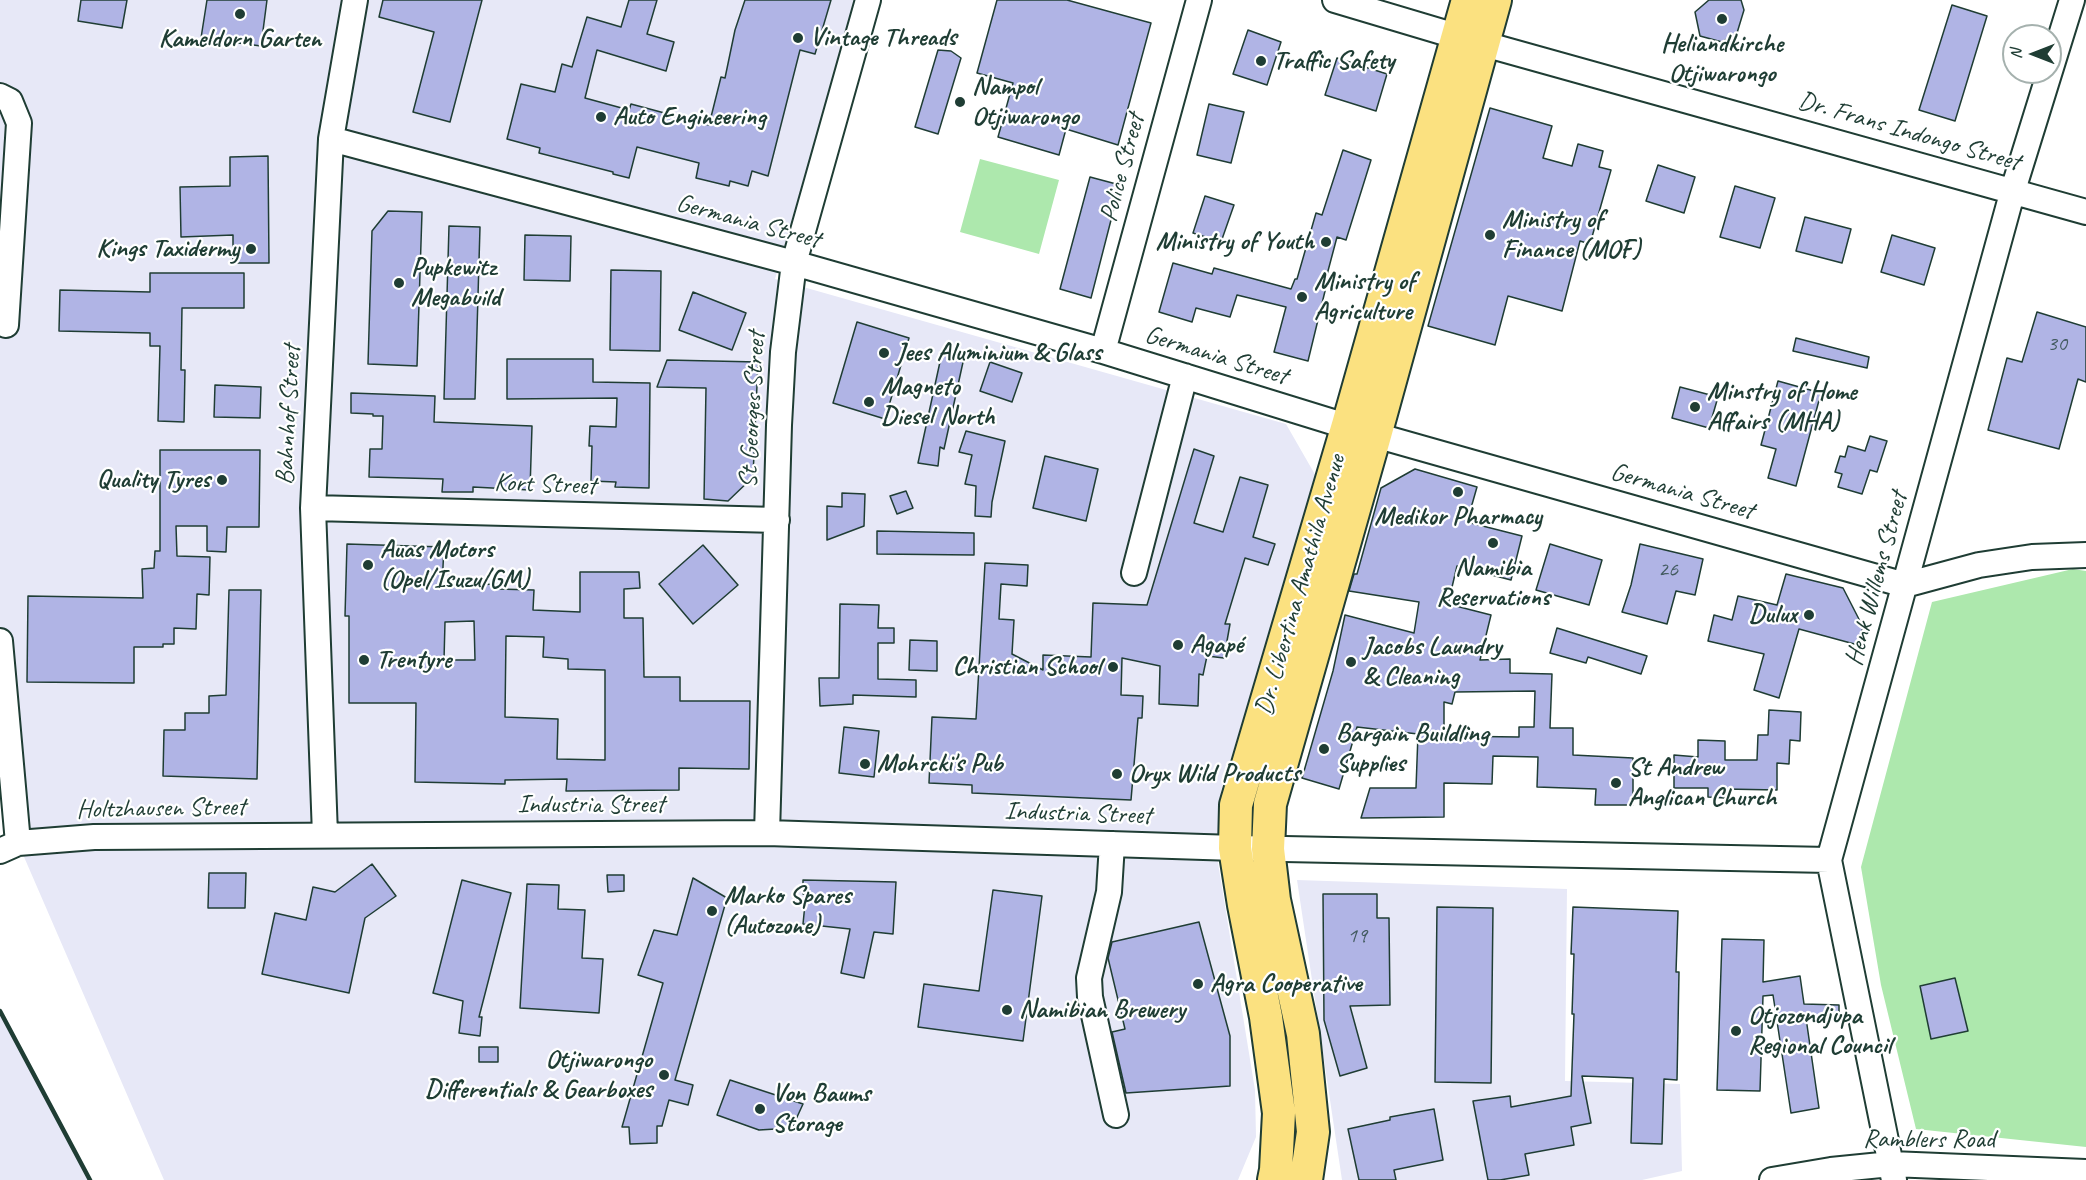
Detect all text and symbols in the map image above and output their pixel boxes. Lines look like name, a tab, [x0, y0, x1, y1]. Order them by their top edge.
marker: Kameldorn Garten	[233, 7, 247, 21]
marker: Heliandkirche Otjiwarongo	[1715, 12, 1729, 26]
place label: Vintage Threads	[810, 22, 956, 54]
place label: Kameldorn Garten	[159, 23, 321, 55]
north arrow	[2002, 24, 2062, 84]
place label: Heliandkirche Otjiwarongo	[1661, 28, 1783, 89]
marker: Vintage Threads	[791, 31, 805, 45]
place label: Traffic Safety	[1273, 45, 1394, 77]
text: N	[2006, 49, 2026, 59]
marker: Traffic Safety	[1254, 54, 1268, 68]
place label: Nampol Otjiwarongo	[972, 71, 1079, 132]
street label: Dr. Frans Indongo Street	[1794, 85, 2024, 179]
marker: Nampol Otjiwarongo	[953, 95, 967, 109]
place label: Auto Engineering	[613, 101, 766, 133]
marker: Auto Engineering	[594, 110, 608, 124]
street label: Police Street	[1094, 111, 1152, 225]
street label: Germania Street	[673, 188, 823, 256]
place label: Ministry of Finance (MOF)	[1502, 204, 1641, 266]
place label: Ministry of Youth	[1156, 226, 1314, 258]
marker: Ministry of Finance (MOF)	[1483, 228, 1497, 242]
place label: Kings Taxidermy	[96, 233, 239, 265]
marker: Ministry of Youth	[1319, 235, 1333, 249]
marker: Kings Taxidermy	[244, 242, 258, 256]
place label: Pupkewitz Megabuild	[411, 252, 500, 314]
place label: Ministry of Agriculture	[1314, 266, 1415, 328]
marker: Pupkewitz Megabuild	[392, 276, 406, 290]
marker: Ministry of Agriculture	[1295, 290, 1309, 304]
street label: Germania Street	[1141, 319, 1291, 393]
street label: St Georges Street	[733, 331, 773, 489]
house number: 30	[2047, 331, 2067, 357]
place label: Jees Aluminium & Glass	[896, 337, 1101, 369]
street label: Bahnhof Street	[270, 344, 308, 486]
marker: Jees Aluminium & Glass	[877, 346, 891, 360]
place label: Magneto Diesel North	[881, 371, 995, 432]
place label: Minstry of Home Affairs (MHA)	[1707, 376, 1857, 437]
marker: Magneto Diesel North	[862, 395, 876, 409]
marker: Minstry of Home Affairs (MHA)	[1688, 400, 1702, 414]
street label: Dr. Libertina Amathila Avenue	[1249, 451, 1353, 719]
street label: Germania Street	[1607, 457, 1757, 527]
place label: Quality Tyres	[97, 464, 210, 496]
street label: Kort Street	[494, 468, 596, 502]
marker: Quality Tyres	[215, 473, 229, 487]
marker: Medikor Pharmacy	[1451, 485, 1465, 499]
street label: Henk Willems Street	[1839, 489, 1915, 669]
place label: Medikor Pharmacy	[1374, 501, 1542, 533]
place label: Auas Motors (Opel/Isuzu/GM)	[380, 534, 529, 596]
marker: Namibia Reservations	[1486, 536, 1500, 550]
place label: Namibia Reservations	[1436, 552, 1550, 614]
house number: 26	[1658, 557, 1678, 583]
marker: Auas Motors (Opel/Isuzu/GM)	[361, 558, 375, 572]
place label: Dulux	[1749, 599, 1797, 631]
marker: Dulux	[1802, 608, 1816, 622]
place label: Agapé	[1190, 629, 1243, 661]
place label: Jacobs Laundry & Cleaning	[1363, 631, 1501, 692]
marker: Agapé	[1171, 638, 1185, 652]
place label: Trentyre	[376, 644, 451, 676]
place label: Christian School	[953, 651, 1101, 683]
marker: Trentyre	[357, 653, 371, 667]
marker: Jacobs Laundry & Cleaning	[1344, 655, 1358, 669]
marker: Christian School	[1106, 660, 1120, 674]
place label: Bargain Buildling Supplies	[1336, 718, 1489, 780]
marker: Bargain Buildling Supplies	[1317, 742, 1331, 756]
place label: Mohrcki's Pub	[877, 748, 1003, 780]
place label: St Andrew Anglican Church	[1628, 752, 1776, 814]
marker: Mohrcki's Pub	[858, 757, 872, 771]
place label: Oryx Wild Products	[1129, 758, 1300, 790]
marker: Oryx Wild Products	[1110, 767, 1124, 781]
marker: St Andrew Anglican Church	[1609, 776, 1623, 790]
street label: Industria Street	[518, 789, 664, 821]
street label: Holtzhausen Street	[76, 792, 246, 826]
street label: Industria Street	[1004, 796, 1152, 832]
place label: Marko Spares (Autozone)	[724, 880, 851, 942]
marker: Marko Spares (Autozone)	[705, 904, 719, 918]
house number: 19	[1347, 923, 1367, 949]
place label: Agra Cooperative	[1210, 968, 1362, 1000]
marker: Agra Cooperative	[1191, 977, 1205, 991]
place label: Namibian Brewery	[1019, 994, 1185, 1026]
place label: Otjozondjupa Regional Council	[1748, 1000, 1891, 1062]
marker: Namibian Brewery	[1000, 1003, 1014, 1017]
marker: Otjozondjupa Regional Council	[1729, 1024, 1743, 1038]
place label: Otjiwarongo Differentials & Gearboxes	[425, 1044, 652, 1106]
marker: Otjiwarongo Differentials & Gearboxes	[657, 1068, 671, 1082]
place label: Von Baums Storage	[772, 1078, 870, 1140]
marker: Von Baums Storage	[753, 1102, 767, 1116]
street label: Ramblers Road	[1863, 1124, 1995, 1156]

